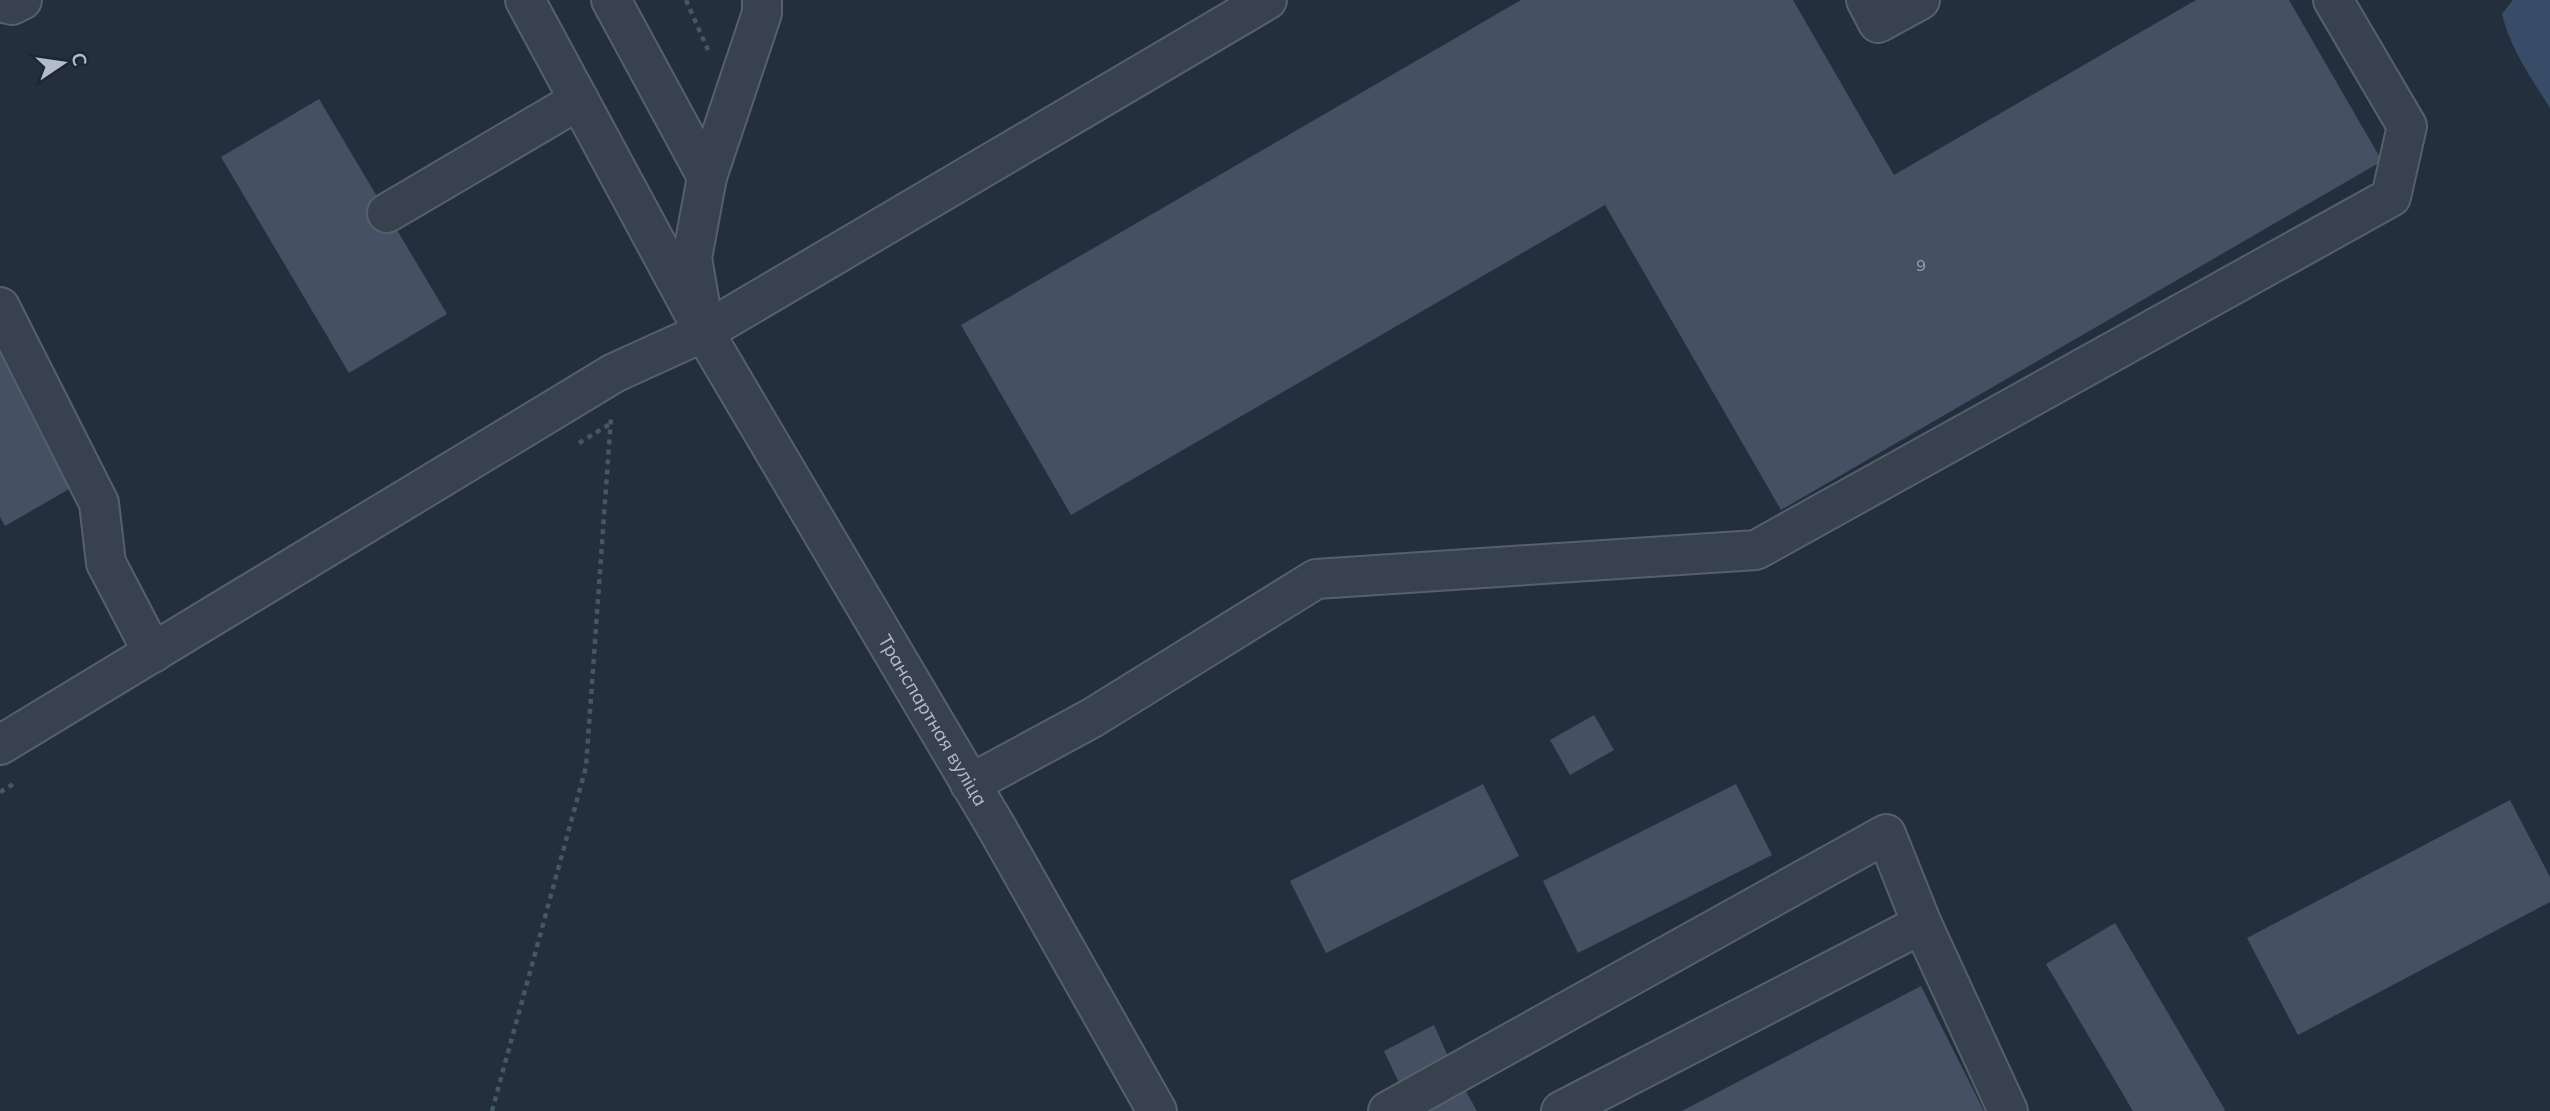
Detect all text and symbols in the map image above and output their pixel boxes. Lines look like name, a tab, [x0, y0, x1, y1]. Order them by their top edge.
north arrow	[28, 28, 98, 98]
text: С	[66, 50, 93, 68]
house number: 9	[1916, 255, 1926, 275]
street label: Транспартная вуліца	[873, 630, 993, 810]

